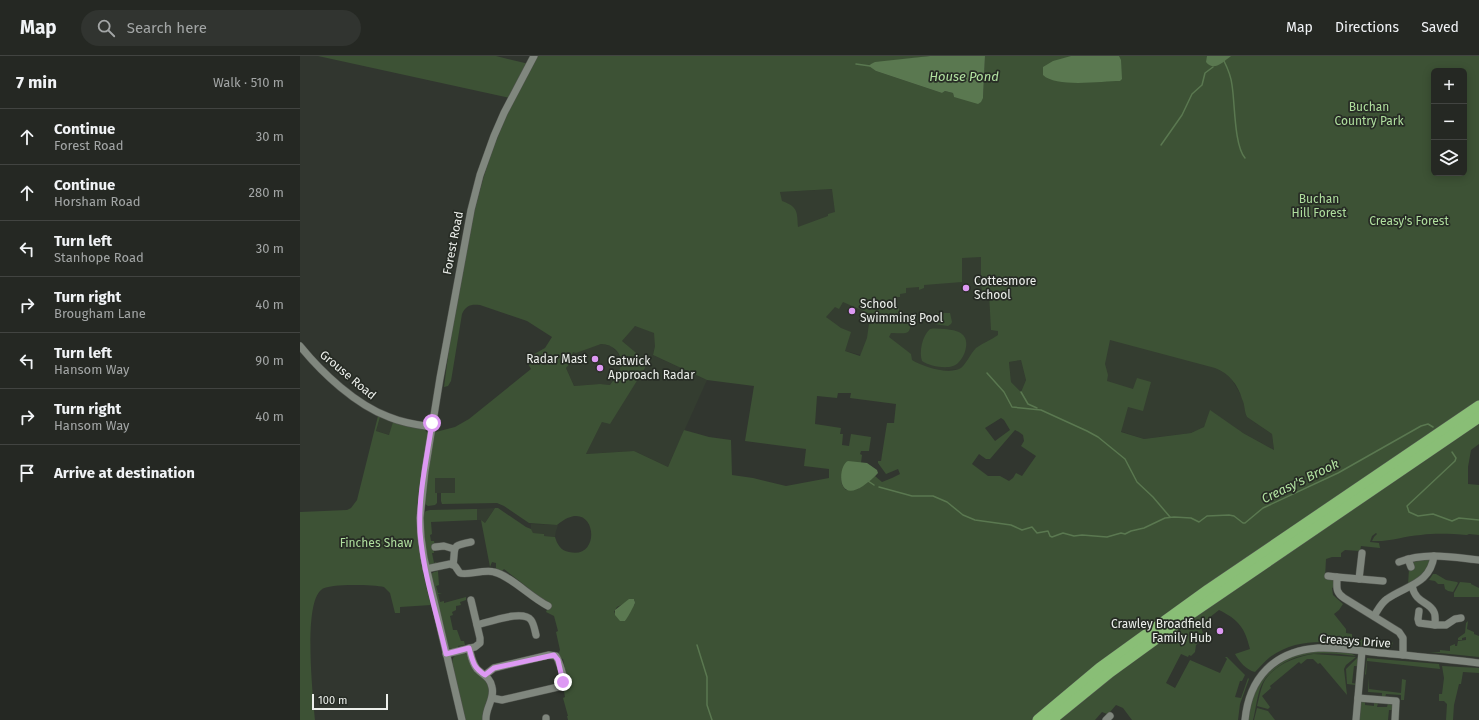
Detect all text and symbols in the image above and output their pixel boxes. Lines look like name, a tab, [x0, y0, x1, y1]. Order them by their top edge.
search box	[81, 10, 361, 46]
text: Map	[20, 16, 57, 39]
icon: search	[95, 17, 117, 39]
text: Search here	[127, 19, 207, 37]
text: Map	[1286, 19, 1313, 36]
text: Directions	[1335, 19, 1399, 36]
text: Saved	[1421, 19, 1459, 36]
map controls	[1431, 68, 1467, 176]
button: +	[1431, 68, 1467, 104]
water label: House Pond	[929, 69, 999, 84]
text: 7 min	[16, 72, 57, 93]
text: Walk · 510 m	[213, 75, 284, 90]
park label: Buchan Country Park	[1334, 100, 1404, 128]
button: −	[1431, 104, 1467, 140]
text: Continue	[54, 120, 115, 138]
icon: ahead	[16, 126, 38, 148]
text: 30 m	[256, 129, 284, 144]
text: Forest Road	[54, 138, 123, 153]
button: layers	[1431, 140, 1467, 176]
text: Continue	[54, 176, 115, 194]
icon: ahead	[16, 182, 38, 204]
text: 280 m	[249, 185, 284, 200]
park label: Buchan Hill Forest	[1292, 192, 1347, 220]
text: Horsham Road	[54, 194, 141, 209]
street label: Forest Road	[440, 210, 466, 276]
park label: Creasy's Forest	[1369, 214, 1449, 228]
text: Turn left	[54, 232, 112, 250]
icon: left	[16, 238, 38, 260]
text: 30 m	[256, 241, 284, 256]
text: Stanhope Road	[54, 250, 144, 265]
place label: Cottesmore School	[974, 274, 1036, 302]
marker: Cottesmore School	[961, 283, 971, 293]
text: Turn right	[54, 288, 121, 306]
icon: right	[16, 294, 38, 316]
text: 40 m	[255, 297, 284, 312]
place label: School Swimming Pool	[860, 297, 944, 325]
text: Brougham Lane	[54, 306, 146, 321]
marker: School Swimming Pool	[847, 306, 857, 316]
text: Turn left	[54, 344, 112, 362]
street label: Grouse Road	[317, 348, 379, 402]
icon: left	[16, 350, 38, 372]
place label: Radar Mast	[526, 352, 588, 366]
text: 90 m	[255, 353, 284, 368]
marker: Radar Mast	[590, 354, 600, 364]
place label: Gatwick Approach Radar	[608, 354, 695, 382]
text: Hansom Way	[54, 362, 129, 377]
marker: Gatwick Approach Radar	[595, 363, 605, 373]
text: Turn right	[54, 400, 121, 418]
icon: right	[16, 406, 38, 428]
text: 40 m	[255, 409, 284, 424]
route start	[423, 414, 441, 432]
text: Hansom Way	[54, 418, 129, 433]
water label: Creasy's Brook	[1259, 456, 1341, 506]
icon: arrive	[16, 462, 38, 484]
text: Arrive at destination	[54, 464, 195, 482]
park label: Finches Shaw	[340, 536, 413, 550]
place label: Crawley Broadfield Family Hub	[1111, 617, 1212, 645]
marker: Crawley Broadfield Family Hub	[1215, 626, 1225, 636]
street label: Creasys Drive	[1319, 632, 1391, 650]
route end	[554, 673, 572, 691]
scale bar	[312, 692, 388, 711]
text: 100 m	[318, 694, 347, 707]

